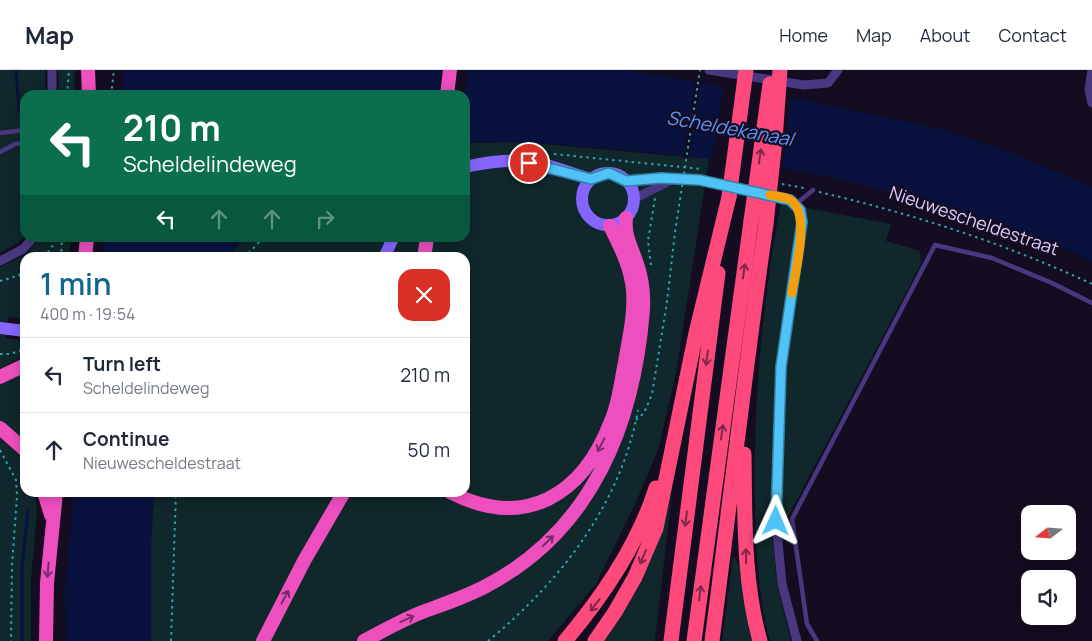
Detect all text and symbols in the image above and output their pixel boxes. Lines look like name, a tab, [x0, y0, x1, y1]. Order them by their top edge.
text: Map	[25, 18, 74, 51]
text: Home	[779, 23, 828, 47]
text: Map	[856, 23, 892, 47]
text: About	[920, 23, 970, 47]
text: Contact	[998, 23, 1067, 47]
text: 210 m	[123, 104, 221, 152]
water label: Scheldekanaal	[665, 104, 798, 152]
icon: left	[40, 110, 105, 175]
pin	[508, 142, 550, 184]
one-way arrow	[755, 148, 765, 164]
text: Scheldelindeweg	[123, 149, 297, 179]
icon: arrive	[515, 149, 543, 177]
street label: Nieuwescheldestraat	[886, 180, 1062, 260]
icon: left	[152, 205, 180, 233]
icon: ahead	[205, 205, 233, 233]
icon: ahead	[258, 205, 286, 233]
icon: right	[311, 205, 339, 233]
text: 1 min	[40, 263, 112, 304]
one-way arrow	[739, 263, 749, 279]
button: close	[398, 269, 450, 321]
text: 400 m · 19:54	[40, 303, 135, 325]
one-way arrow	[702, 350, 712, 366]
text: Turn left	[83, 351, 161, 377]
icon: left	[40, 361, 68, 389]
text: 210 m	[400, 362, 450, 388]
text: Scheldelindeweg	[83, 377, 209, 399]
one-way arrow	[717, 424, 727, 440]
text: Continue	[83, 426, 169, 452]
icon: ahead	[40, 436, 68, 464]
text: 50 m	[408, 437, 450, 463]
one-way arrow	[595, 437, 605, 451]
text: Nieuwescheldestraat	[83, 452, 241, 474]
position arrow	[749, 494, 801, 546]
north arrow	[1021, 505, 1076, 560]
map controls	[1021, 505, 1076, 625]
one-way arrow	[681, 511, 691, 527]
one-way arrow	[542, 535, 555, 547]
one-way arrow	[741, 548, 751, 564]
one-way arrow	[638, 549, 648, 564]
one-way arrow	[44, 561, 53, 577]
button: sound	[1021, 570, 1076, 625]
one-way arrow	[695, 585, 705, 601]
one-way arrow	[280, 590, 290, 605]
one-way arrow	[589, 598, 600, 611]
one-way arrow	[399, 614, 414, 623]

